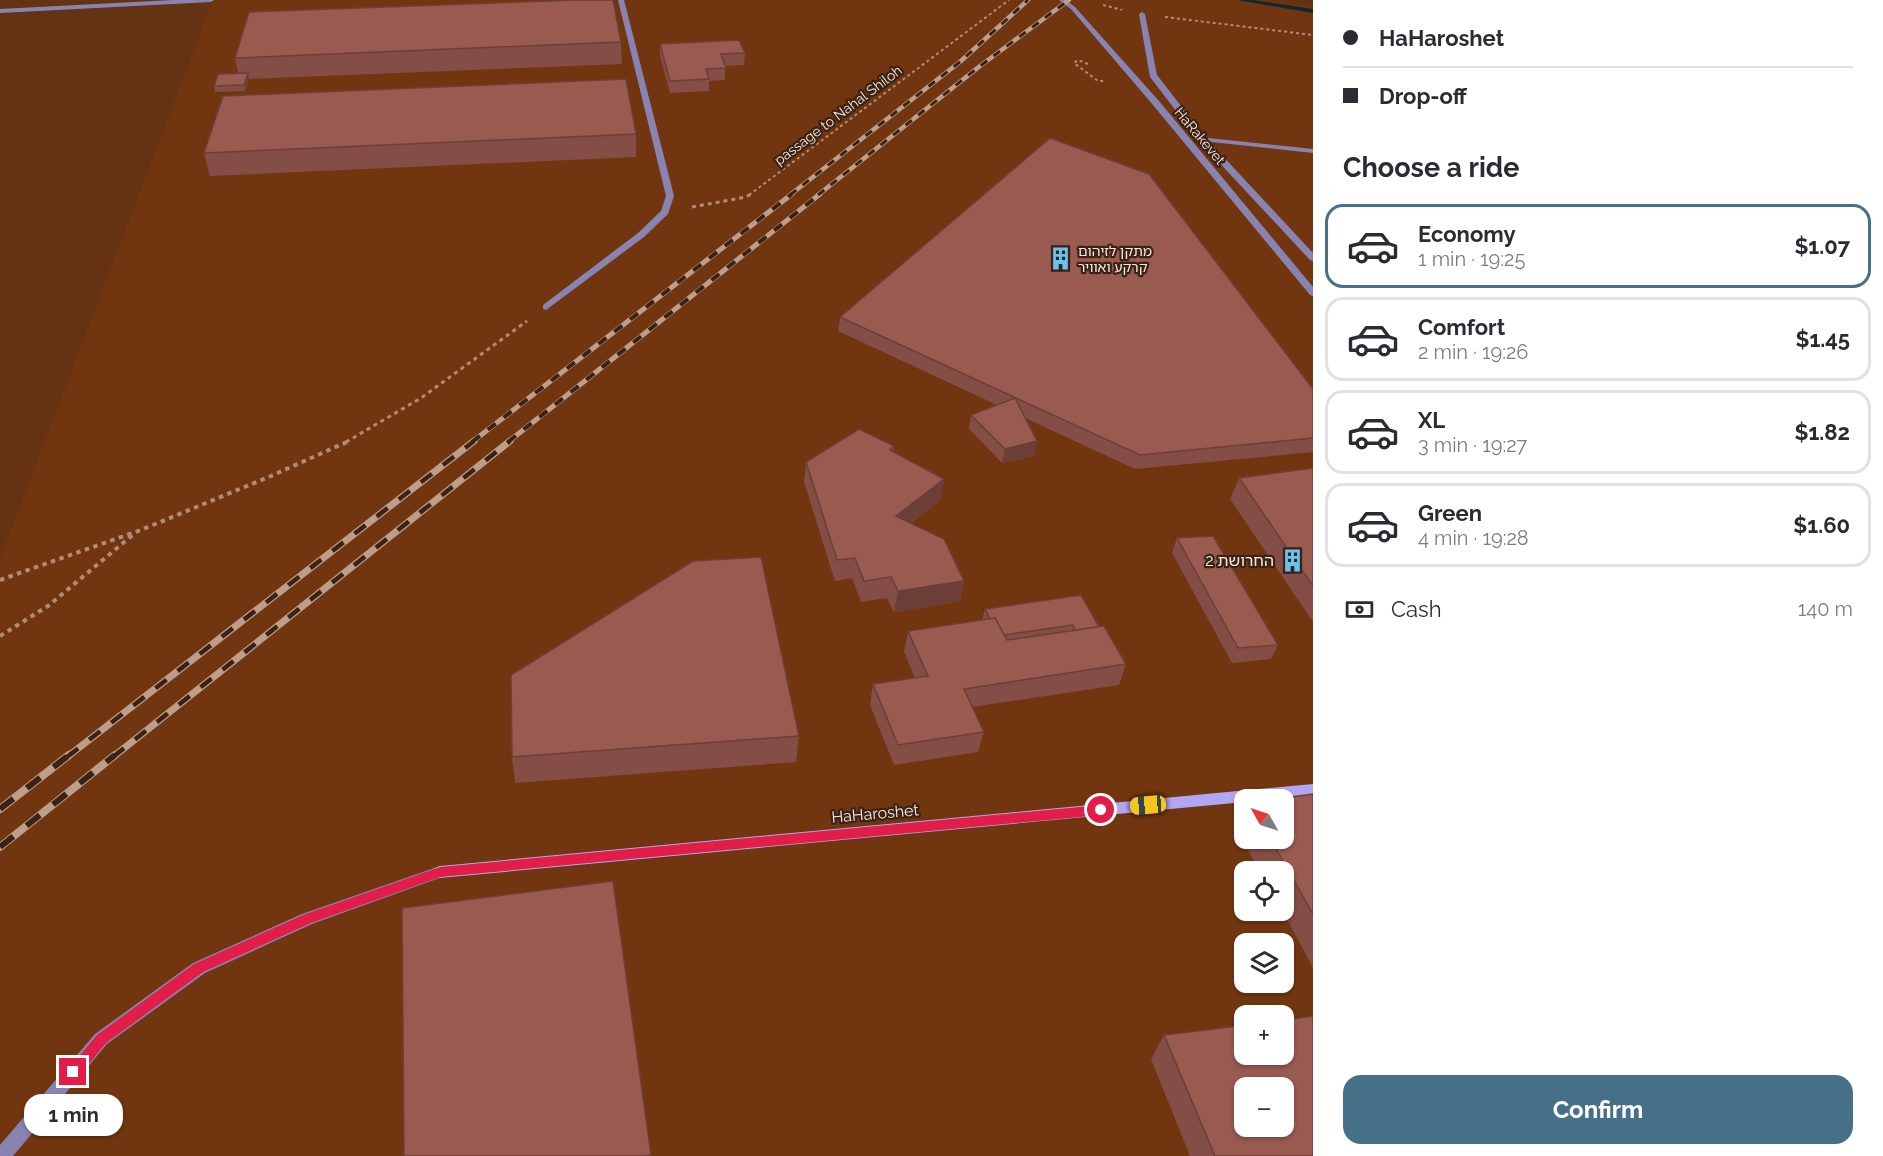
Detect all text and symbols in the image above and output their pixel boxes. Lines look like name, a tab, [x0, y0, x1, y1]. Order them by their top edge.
text: HaHaroshet	[1379, 25, 1504, 51]
street label: passage to Nahal Shiloh	[771, 62, 905, 168]
text: Drop-off	[1379, 83, 1467, 109]
street label: HaRakevet	[1171, 104, 1229, 168]
text: Choose a ride	[1343, 152, 1519, 183]
icon: car	[1346, 219, 1400, 273]
text: Economy	[1418, 221, 1516, 247]
text: $1.07	[1794, 233, 1850, 259]
place label: מתקן לזיהום קרקע ואוויר	[1078, 243, 1152, 275]
building icon: מתקן לזיהום קרקע ואוויר	[1047, 246, 1073, 272]
text: 1 min · 19:25	[1418, 247, 1525, 271]
icon: car	[1346, 312, 1400, 366]
text: Comfort	[1418, 314, 1505, 340]
text: $1.45	[1795, 326, 1850, 352]
text: 2 min · 19:26	[1418, 340, 1528, 364]
icon: car	[1346, 405, 1400, 459]
text: XL	[1418, 407, 1445, 433]
text: $1.82	[1795, 419, 1850, 445]
text: 3 min · 19:27	[1418, 433, 1527, 457]
icon: car	[1346, 498, 1400, 552]
text: Green	[1418, 500, 1482, 526]
text: $1.60	[1793, 512, 1850, 538]
text: 4 min · 19:28	[1418, 526, 1529, 550]
building icon: החרושת 2	[1279, 547, 1305, 573]
place label: החרושת 2	[1205, 551, 1274, 570]
icon: cash	[1343, 593, 1376, 626]
text: Cash	[1391, 596, 1442, 622]
text: 140 m	[1798, 597, 1853, 621]
north arrow	[1234, 789, 1294, 849]
map controls	[1234, 789, 1294, 1137]
car	[1129, 794, 1167, 816]
route start	[1087, 796, 1114, 823]
street label: HaHaroshet	[831, 800, 920, 827]
button: locate	[1234, 861, 1294, 921]
button: layers	[1234, 933, 1294, 993]
button: +	[1234, 1005, 1294, 1065]
route end	[59, 1058, 86, 1085]
button: Confirm	[1343, 1075, 1853, 1144]
button: −	[1234, 1077, 1294, 1137]
callout: 1 min	[23, 1093, 122, 1135]
text: 1 min	[48, 1103, 99, 1127]

